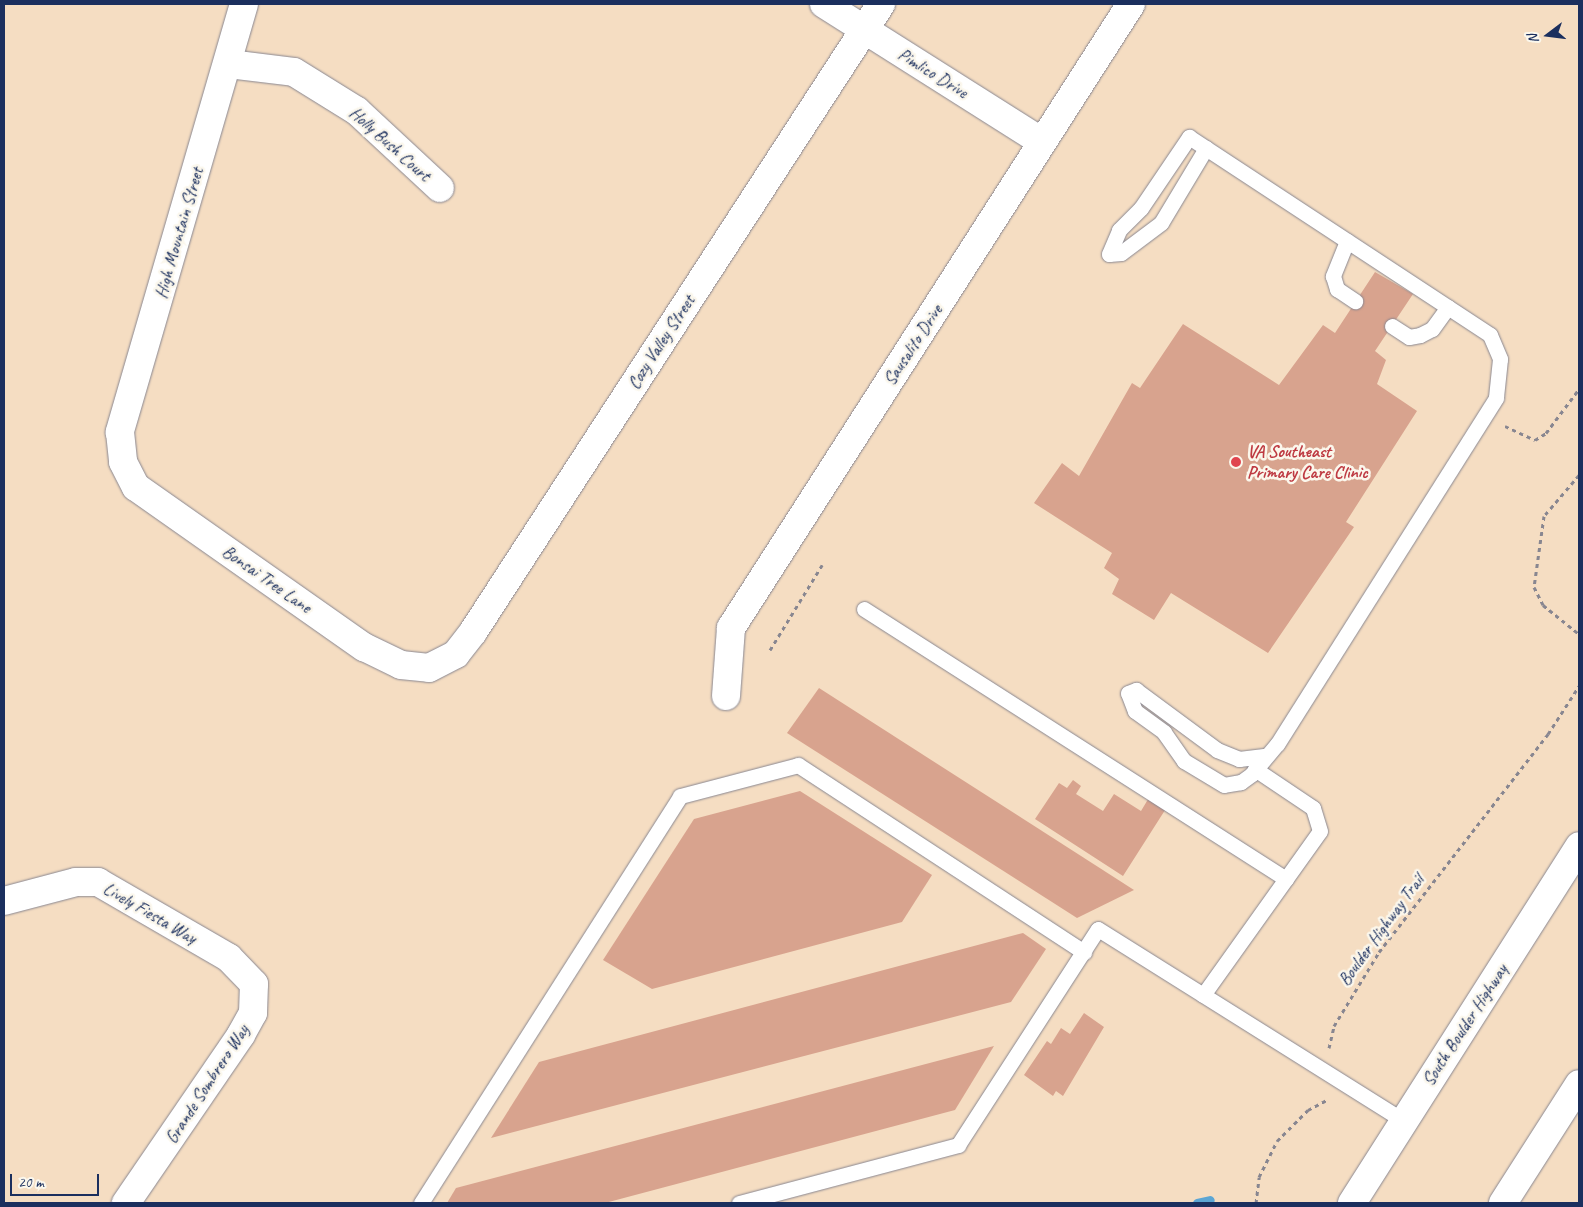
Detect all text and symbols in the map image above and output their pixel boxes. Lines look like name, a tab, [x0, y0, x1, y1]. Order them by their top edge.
north arrow	[1523, 10, 1573, 60]
text: N	[1524, 33, 1542, 45]
street label: Pimlico Drive	[894, 43, 972, 103]
street label: Holly Bush Court	[345, 102, 435, 186]
street label: High Mountain Street	[150, 165, 208, 301]
street label: Cozy Valley Street	[622, 291, 700, 393]
street label: Sausalito Drive	[879, 301, 947, 389]
place label: VA Southeast Primary Care Clinic	[1247, 441, 1368, 484]
marker: VA Southeast Primary Care Clinic	[1229, 455, 1243, 469]
street label: Bonsai Tree Lane	[218, 540, 316, 618]
street label: Boulder Highway Trail	[1333, 870, 1429, 990]
street label: Lively Fiesta Way	[99, 877, 201, 949]
street label: South Boulder Highway	[1418, 960, 1512, 1090]
street label: Grande Sombrero Way	[161, 1021, 253, 1147]
scale bar	[12, 1164, 101, 1196]
text: 20 m	[18, 1173, 44, 1192]

